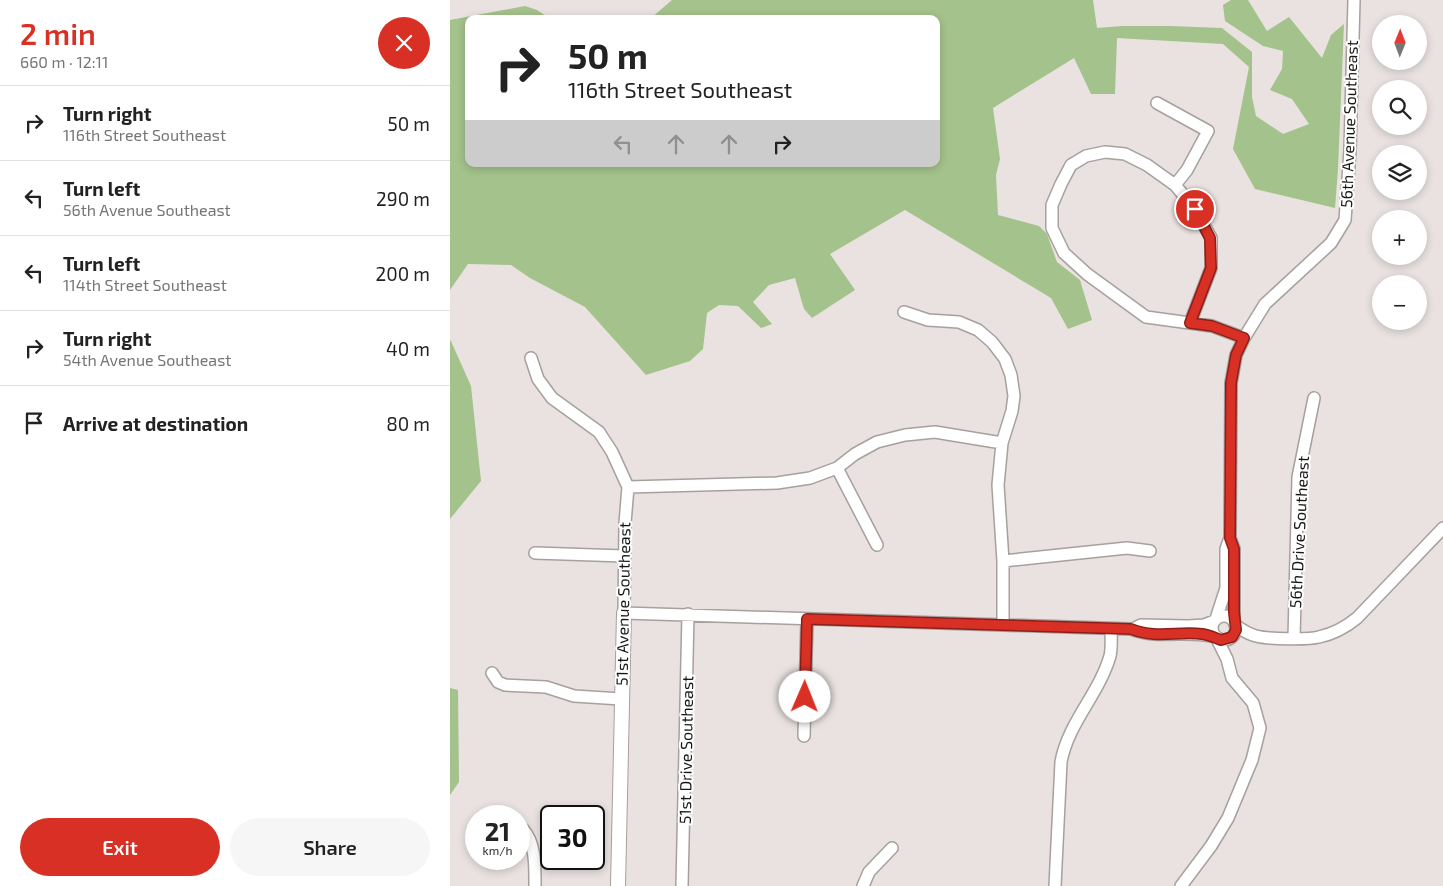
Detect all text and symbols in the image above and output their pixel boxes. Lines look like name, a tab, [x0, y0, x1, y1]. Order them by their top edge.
text: 2 min	[20, 15, 96, 51]
north arrow	[1372, 15, 1428, 70]
map controls	[1372, 15, 1427, 330]
button: close	[378, 17, 430, 69]
text: 50 m	[568, 34, 648, 76]
icon: right	[485, 35, 550, 100]
street label: 56th Avenue Southeast	[1336, 40, 1361, 208]
text: 660 m · 12:11	[20, 52, 108, 71]
text: 116th Street Southeast	[568, 76, 792, 102]
button: search	[1372, 80, 1427, 135]
text: Turn right	[63, 102, 151, 125]
icon: right	[20, 109, 48, 137]
text: 50 m	[387, 112, 430, 135]
text: 116th Street Southeast	[63, 125, 226, 144]
icon: left	[609, 130, 637, 158]
icon: ahead	[662, 130, 690, 158]
icon: ahead	[715, 130, 743, 158]
icon: right	[768, 130, 796, 158]
button: layers	[1372, 145, 1427, 200]
text: Turn left	[63, 177, 140, 200]
icon: left	[20, 184, 48, 212]
text: 290 m	[376, 187, 430, 210]
pin	[1174, 188, 1216, 230]
icon: arrive	[1181, 195, 1209, 223]
text: 56th Avenue Southeast	[63, 200, 231, 219]
button: +	[1372, 210, 1427, 265]
text: Turn left	[63, 252, 140, 275]
icon: left	[20, 259, 48, 287]
text: 200 m	[376, 262, 430, 285]
text: 114th Street Southeast	[63, 275, 227, 294]
button: −	[1372, 275, 1427, 330]
text: Turn right	[63, 327, 151, 350]
icon: right	[20, 334, 48, 362]
text: 40 m	[386, 337, 430, 360]
text: 54th Avenue Southeast	[63, 350, 231, 369]
icon: arrive	[20, 409, 48, 437]
text: Arrive at destination	[63, 412, 248, 435]
text: 80 m	[386, 412, 430, 435]
street label: 56th Drive Southeast	[1285, 455, 1312, 609]
street label: 51st Avenue Southeast	[612, 522, 633, 686]
position arrow	[778, 670, 830, 722]
street label: 51st Drive Southeast	[675, 676, 696, 824]
speed limit sign: 30	[540, 805, 605, 870]
text: 21	[485, 816, 510, 846]
button: Exit	[20, 818, 220, 876]
button: Share	[230, 818, 430, 876]
text: km/h	[483, 843, 512, 857]

